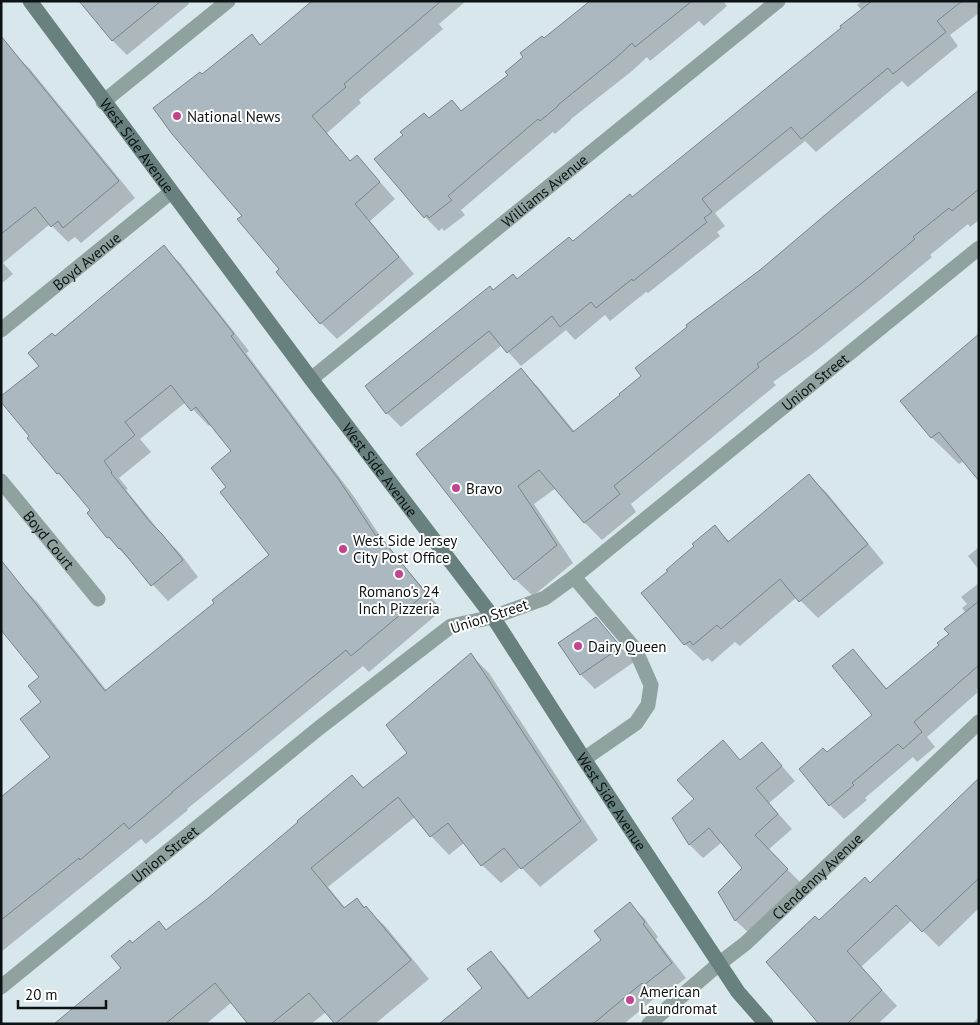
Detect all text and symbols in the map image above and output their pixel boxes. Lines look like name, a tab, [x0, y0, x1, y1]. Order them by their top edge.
street label: West Side Avenue	[96, 94, 179, 196]
place label: National News	[187, 107, 281, 126]
marker: National News	[171, 110, 183, 122]
street label: Williams Avenue	[497, 150, 591, 231]
street label: Boyd Avenue	[49, 227, 124, 294]
street label: Union Street	[777, 349, 852, 414]
street label: West Side Avenue	[338, 419, 422, 520]
place label: Bravo	[466, 479, 502, 498]
marker: Bravo	[450, 482, 462, 494]
street label: Boyd Court	[20, 506, 79, 573]
place label: West Side Jersey City Post Office	[353, 531, 457, 567]
marker: West Side Jersey City Post Office	[337, 543, 349, 555]
marker: Romano's 24 Inch Pizzeria	[393, 568, 405, 580]
place label: Romano's 24 Inch Pizzeria	[358, 582, 440, 618]
street label: Union Street	[448, 595, 530, 637]
place label: Dairy Queen	[588, 637, 666, 656]
marker: Dairy Queen	[572, 640, 584, 652]
street label: West Side Avenue	[573, 749, 651, 854]
street label: Union Street	[127, 821, 202, 887]
street label: Clendenny Avenue	[768, 828, 866, 923]
scale bar	[18, 978, 105, 1010]
place label: American Laundromat	[640, 982, 717, 1018]
text: 20 m	[25, 985, 58, 1004]
marker: American Laundromat	[624, 994, 636, 1006]

